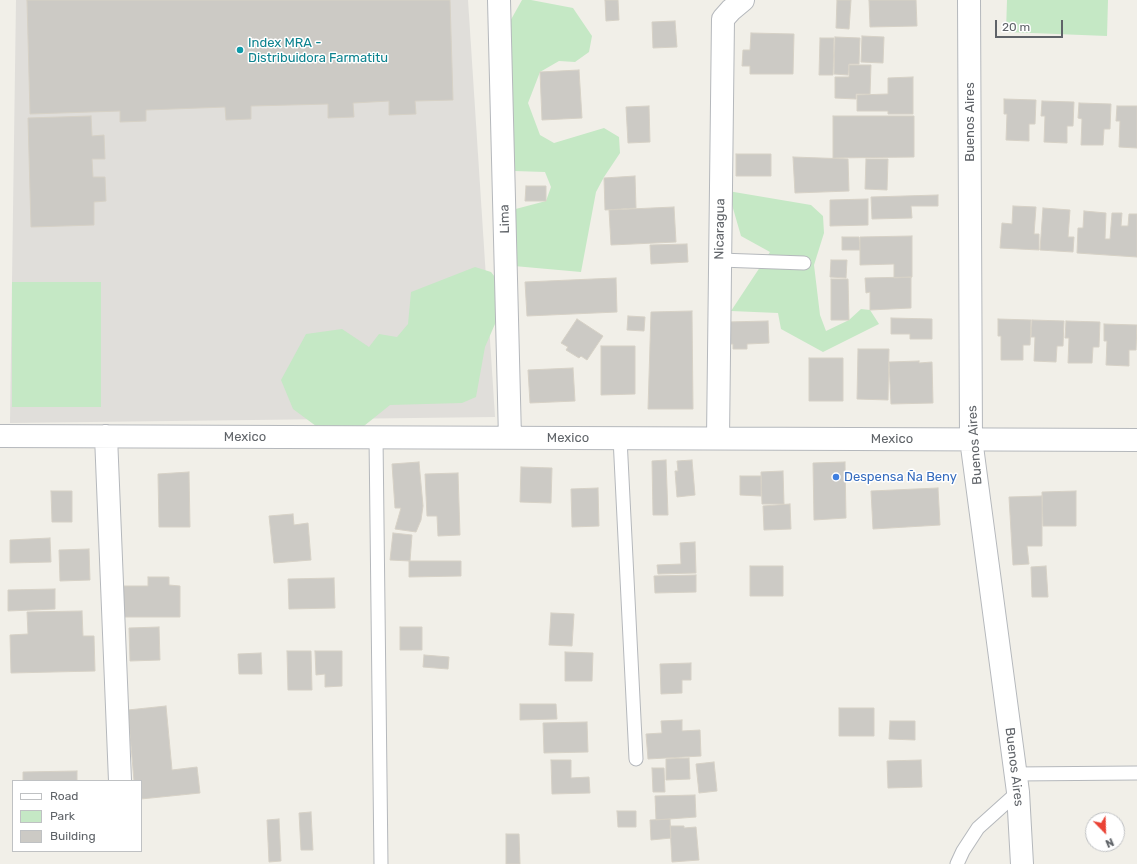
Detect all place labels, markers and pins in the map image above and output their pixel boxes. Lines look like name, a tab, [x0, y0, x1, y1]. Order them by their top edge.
place label: Index MRA - Distribuidora Farmatitu	[248, 35, 388, 66]
marker: Index MRA - Distribuidora Farmatitu	[235, 45, 245, 55]
place label: Despensa Ña Beny	[844, 469, 957, 485]
marker: Despensa Ña Beny	[831, 472, 841, 482]

